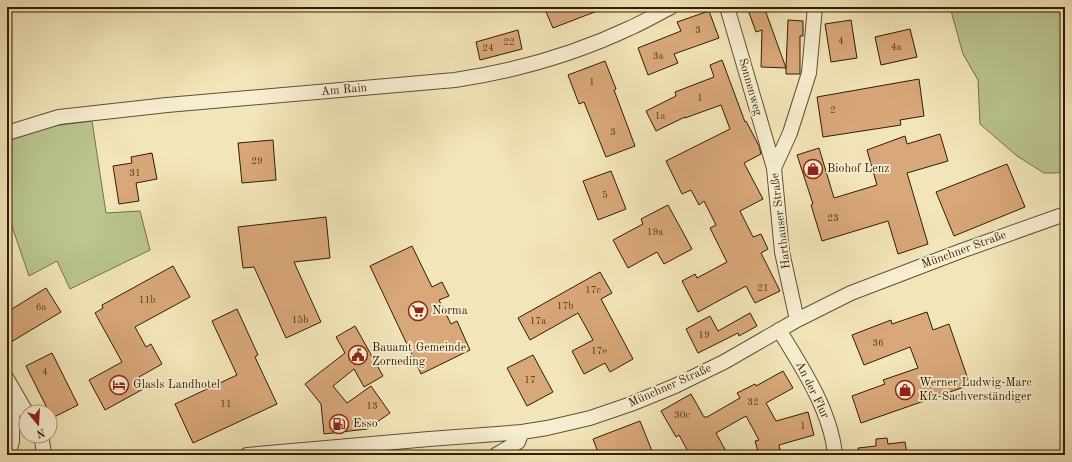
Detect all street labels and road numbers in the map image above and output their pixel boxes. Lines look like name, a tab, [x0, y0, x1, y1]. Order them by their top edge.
street label: Sonnenweg	[736, 57, 764, 118]
street label: Am Rain	[320, 82, 368, 98]
street label: Harthauser Straße	[769, 172, 793, 270]
street label: Münchner Straße	[920, 229, 1008, 271]
street label: An der Flur	[793, 360, 831, 420]
street label: Münchner Straße	[627, 362, 714, 410]

